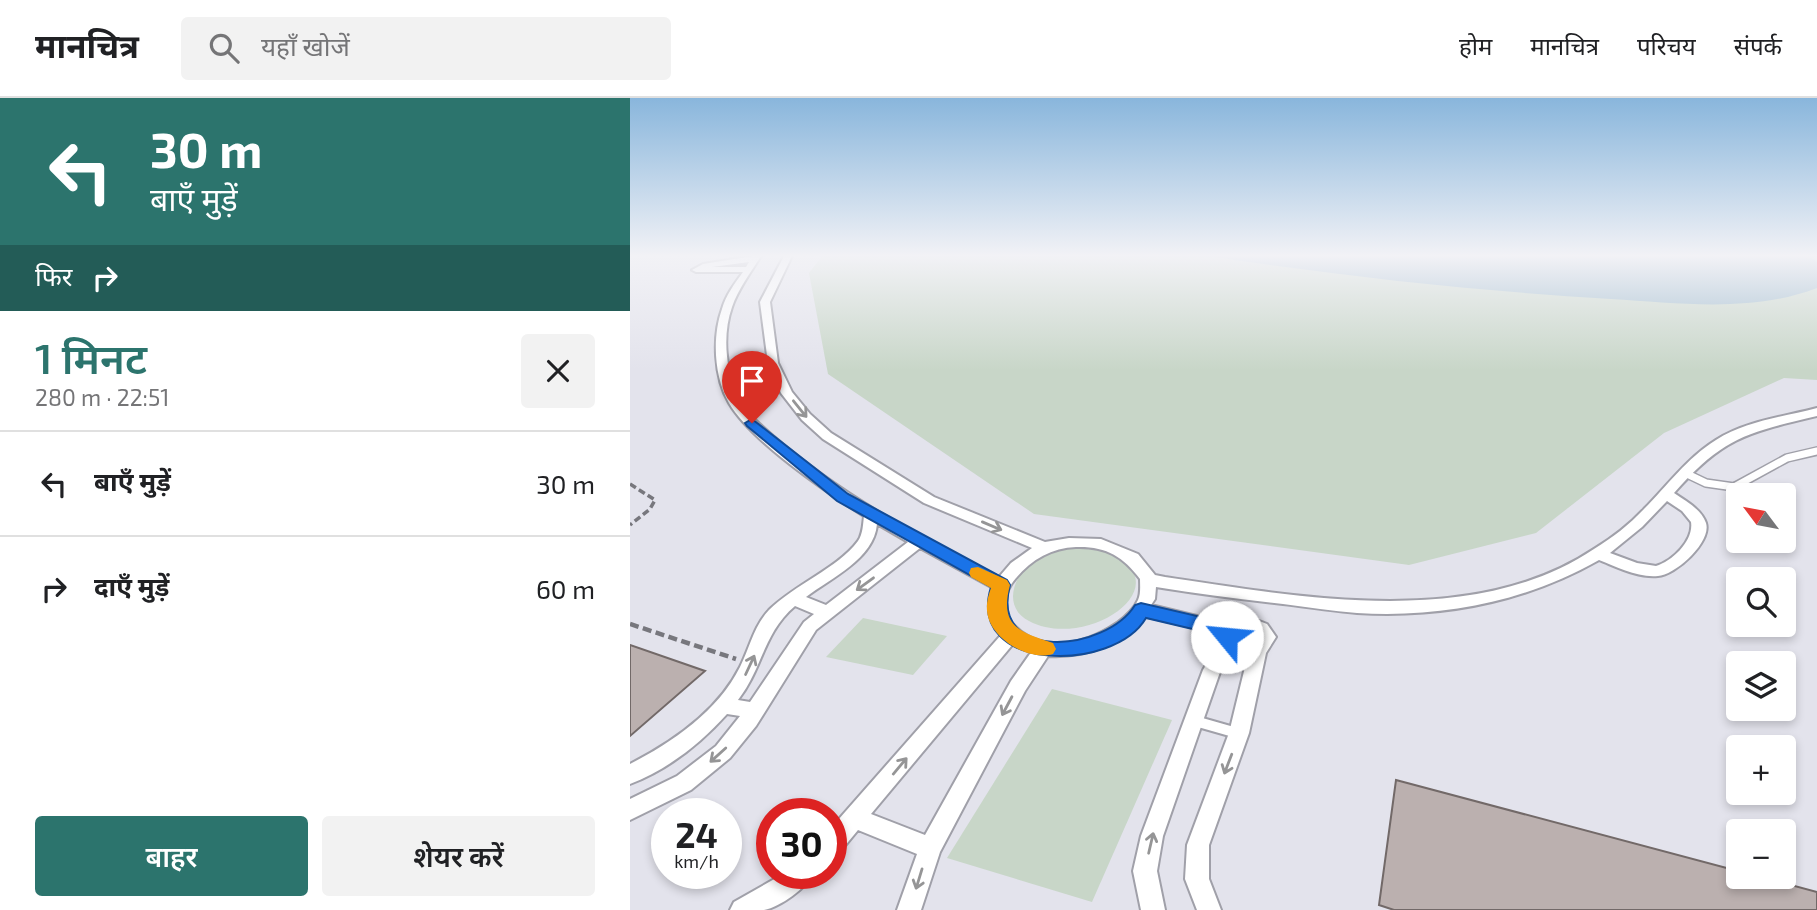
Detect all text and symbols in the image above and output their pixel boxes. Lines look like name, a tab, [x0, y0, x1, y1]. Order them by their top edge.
search box	[181, 17, 671, 80]
text: मानचित्र	[35, 25, 139, 65]
icon: search	[205, 29, 243, 67]
text: यहाँ खोजें	[261, 30, 350, 61]
text: होम	[1459, 31, 1492, 60]
text: मानचित्र	[1530, 31, 1599, 60]
text: परिचय	[1637, 31, 1696, 60]
text: संपर्क	[1734, 31, 1782, 60]
text: 30 m	[150, 119, 262, 178]
icon: left	[35, 126, 126, 217]
text: बाएँ मुड़ें	[150, 179, 238, 217]
icon: right	[86, 259, 124, 297]
text: फिर	[35, 260, 72, 291]
text: 1 मिनट	[35, 332, 147, 382]
button: close	[521, 334, 595, 408]
pin	[722, 351, 782, 423]
icon: arrive	[733, 362, 771, 400]
text: 280 m · 22:51	[35, 383, 169, 411]
one-way arrow	[792, 399, 808, 417]
icon: left	[35, 465, 73, 503]
text: बाएँ मुड़ें	[94, 465, 171, 496]
text: 30 m	[536, 468, 595, 499]
north arrow	[1726, 483, 1796, 553]
map controls	[1726, 483, 1796, 889]
one-way arrow	[981, 520, 1003, 533]
button: search	[1726, 567, 1796, 637]
icon: right	[35, 570, 73, 608]
text: दाएँ मुड़ें	[94, 570, 169, 601]
text: 60 m	[536, 573, 595, 604]
one-way arrow	[856, 577, 875, 591]
position arrow	[1190, 600, 1264, 674]
button: layers	[1726, 651, 1796, 721]
one-way arrow	[744, 655, 757, 676]
one-way arrow	[1000, 695, 1013, 716]
button: +	[1726, 735, 1796, 805]
one-way arrow	[710, 746, 727, 763]
one-way arrow	[1221, 752, 1233, 774]
one-way arrow	[893, 758, 908, 776]
speed limit sign: 30	[756, 798, 847, 889]
text: 24	[675, 813, 718, 855]
button: बाहर	[35, 816, 308, 896]
button: शेयर करें	[322, 816, 595, 896]
button: −	[1726, 819, 1796, 889]
one-way arrow	[1145, 832, 1159, 855]
text: km/h	[674, 850, 719, 872]
one-way arrow	[911, 867, 924, 889]

